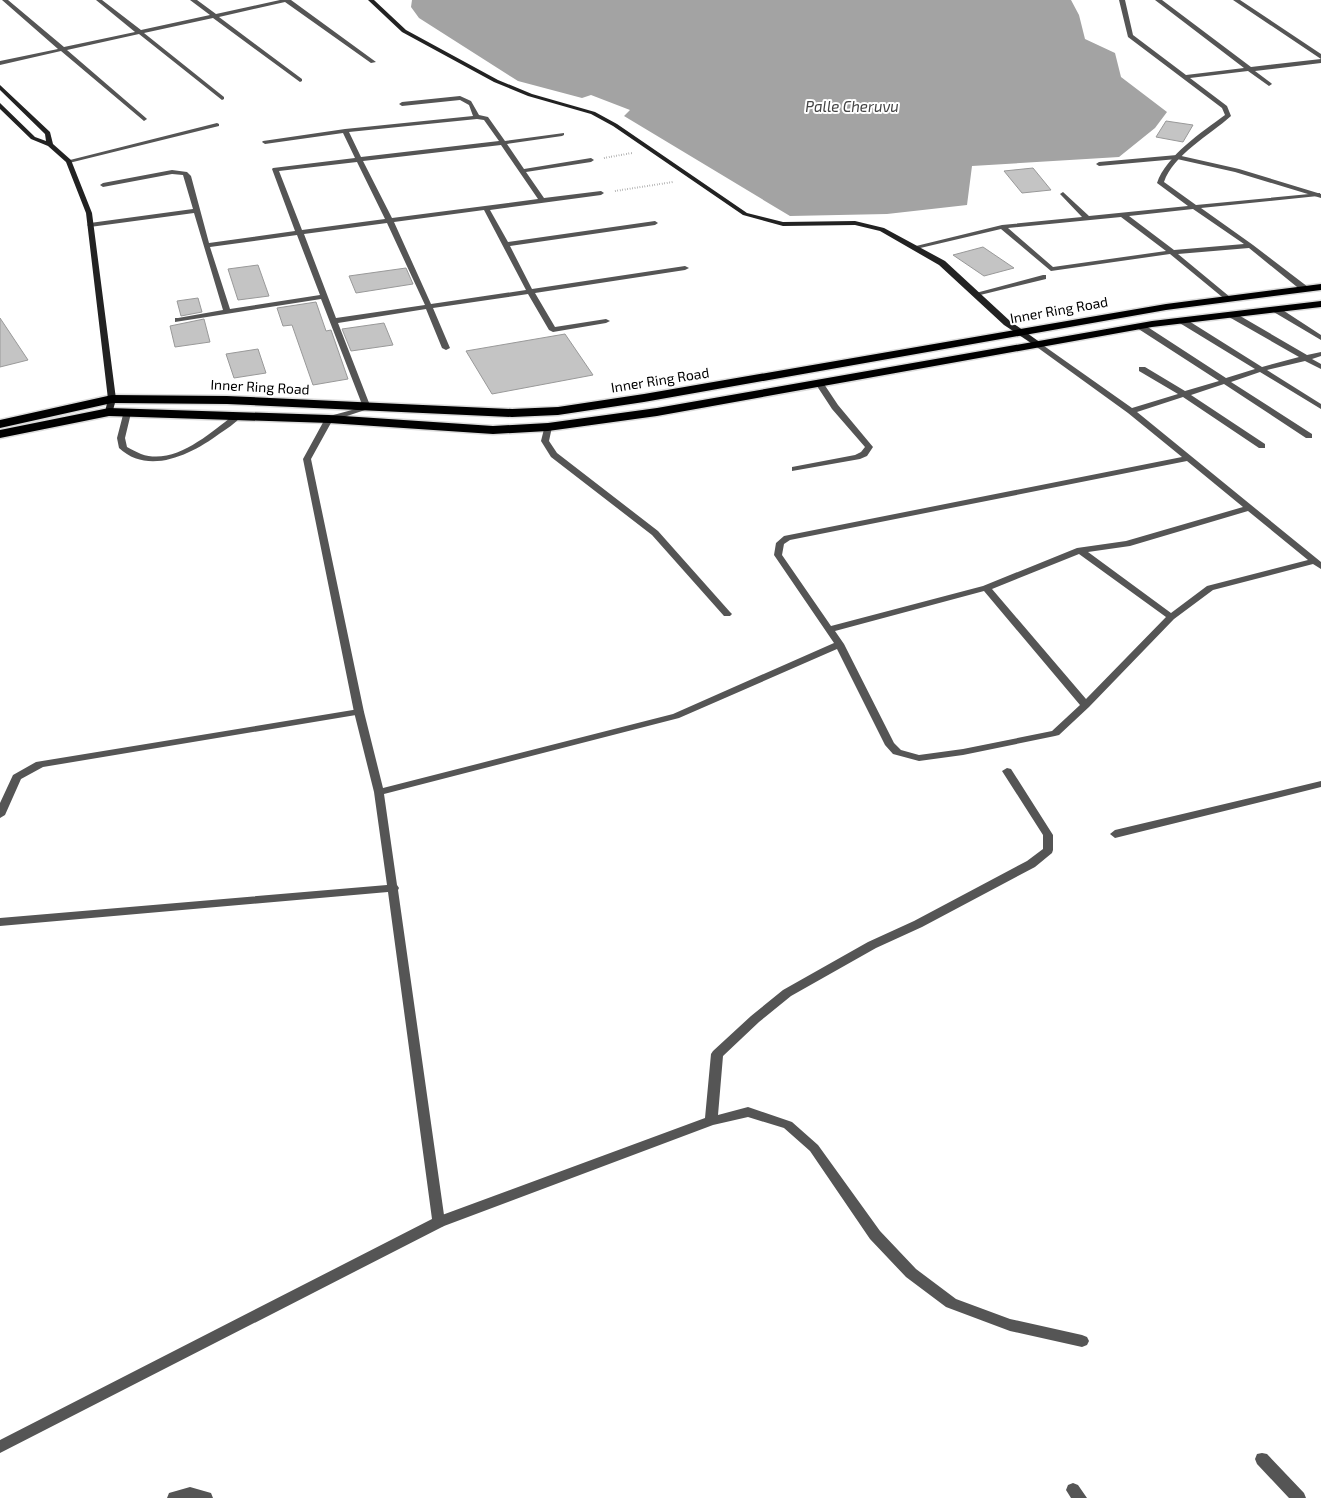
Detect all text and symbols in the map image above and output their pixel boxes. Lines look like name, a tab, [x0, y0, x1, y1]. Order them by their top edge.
water label: Palle Cheruvu	[805, 97, 899, 115]
street label: Inner Ring Road	[1009, 293, 1109, 327]
street label: Inner Ring Road	[610, 363, 710, 396]
street label: Inner Ring Road	[210, 375, 310, 398]

